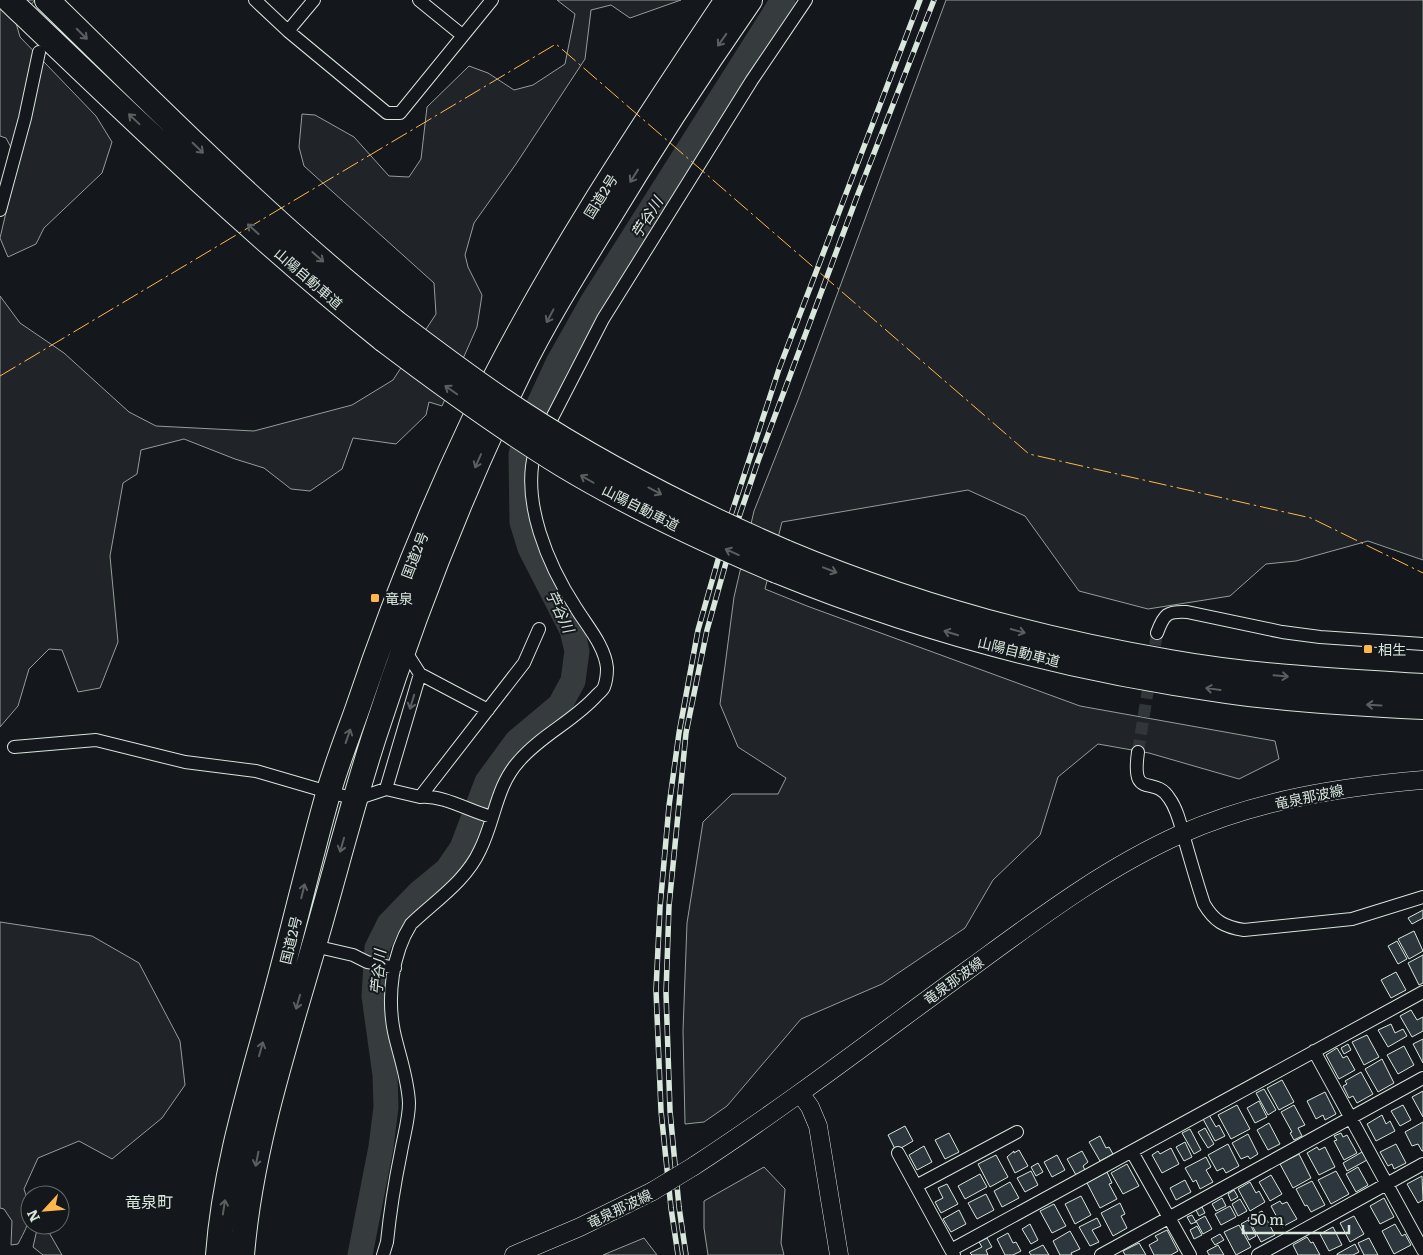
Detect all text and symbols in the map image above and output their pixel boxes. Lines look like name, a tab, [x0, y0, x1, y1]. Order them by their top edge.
one-way arrow	[75, 28, 88, 40]
one-way arrow	[717, 33, 727, 47]
one-way arrow	[128, 113, 140, 125]
one-way arrow	[192, 142, 204, 154]
one-way arrow	[628, 169, 638, 183]
street label: 国道2号	[579, 170, 621, 222]
water label: 苧谷川	[624, 190, 669, 242]
one-way arrow	[247, 223, 260, 235]
street label: 山陽自動車道	[271, 243, 347, 313]
one-way arrow	[311, 252, 324, 263]
one-way arrow	[545, 308, 555, 323]
one-way arrow	[444, 385, 458, 395]
one-way arrow	[473, 453, 483, 468]
one-way arrow	[580, 473, 594, 483]
street label: 山陽自動車道	[599, 479, 683, 535]
one-way arrow	[647, 487, 662, 496]
street label: 国道2号	[396, 528, 432, 582]
one-way arrow	[725, 546, 740, 556]
one-way arrow	[822, 566, 837, 576]
water label: 苧谷川	[541, 586, 582, 638]
place label: 竜泉	[385, 588, 413, 608]
marker: 竜泉	[369, 592, 381, 604]
one-way arrow	[1010, 626, 1026, 636]
one-way arrow	[944, 628, 960, 637]
street label: 山陽自動車道	[976, 631, 1062, 671]
place label: 相生	[1378, 639, 1406, 659]
marker: 相生	[1362, 643, 1374, 655]
one-way arrow	[1273, 672, 1289, 681]
one-way arrow	[1205, 684, 1221, 694]
one-way arrow	[406, 694, 416, 710]
one-way arrow	[1367, 700, 1383, 709]
one-way arrow	[344, 728, 353, 744]
street label: 竜泉那波線	[1273, 779, 1345, 813]
one-way arrow	[337, 837, 347, 853]
one-way arrow	[298, 884, 308, 900]
street label: 国道2号	[274, 914, 306, 966]
water label: 苧谷川	[364, 947, 391, 995]
street label: 竜泉那波線	[919, 951, 987, 1009]
one-way arrow	[293, 993, 302, 1009]
one-way arrow	[257, 1041, 267, 1057]
one-way arrow	[252, 1151, 261, 1167]
street label: 竜泉那波線	[583, 1184, 655, 1232]
north arrow	[20, 1185, 70, 1235]
district label: 竜泉町	[125, 1189, 173, 1213]
one-way arrow	[219, 1199, 229, 1215]
scale bar	[1243, 1202, 1349, 1234]
text: N	[21, 1206, 44, 1226]
text: 50 m	[1250, 1207, 1284, 1230]

